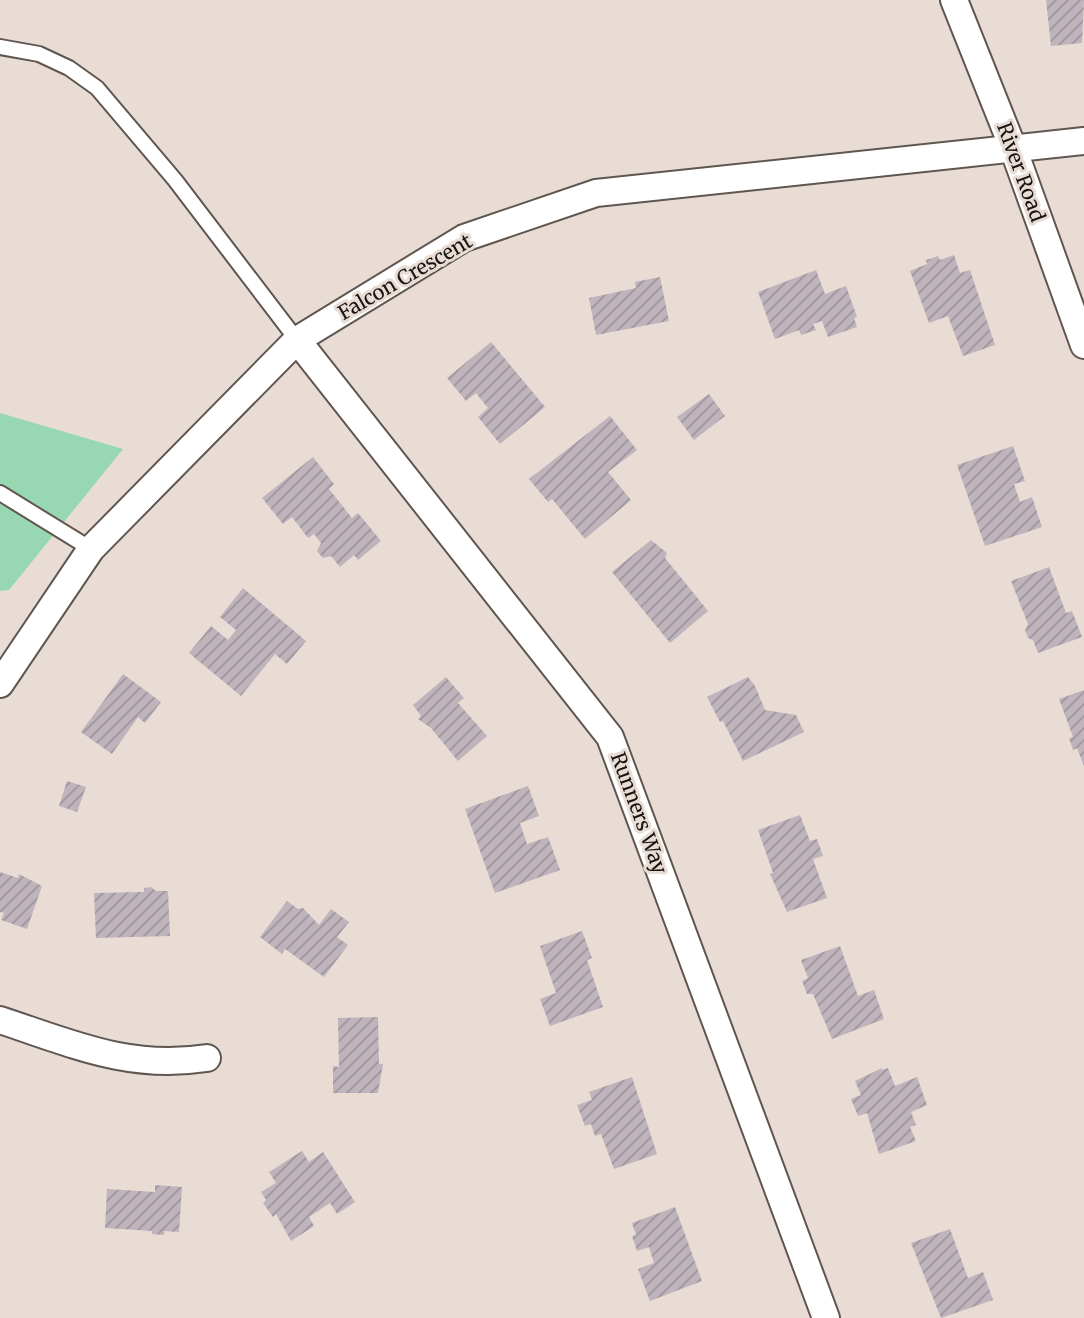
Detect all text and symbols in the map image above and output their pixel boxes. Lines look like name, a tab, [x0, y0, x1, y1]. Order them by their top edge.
street label: River Road	[992, 119, 1051, 225]
street label: Falcon Crescent	[333, 228, 476, 325]
street label: Runners Way	[606, 749, 673, 877]

